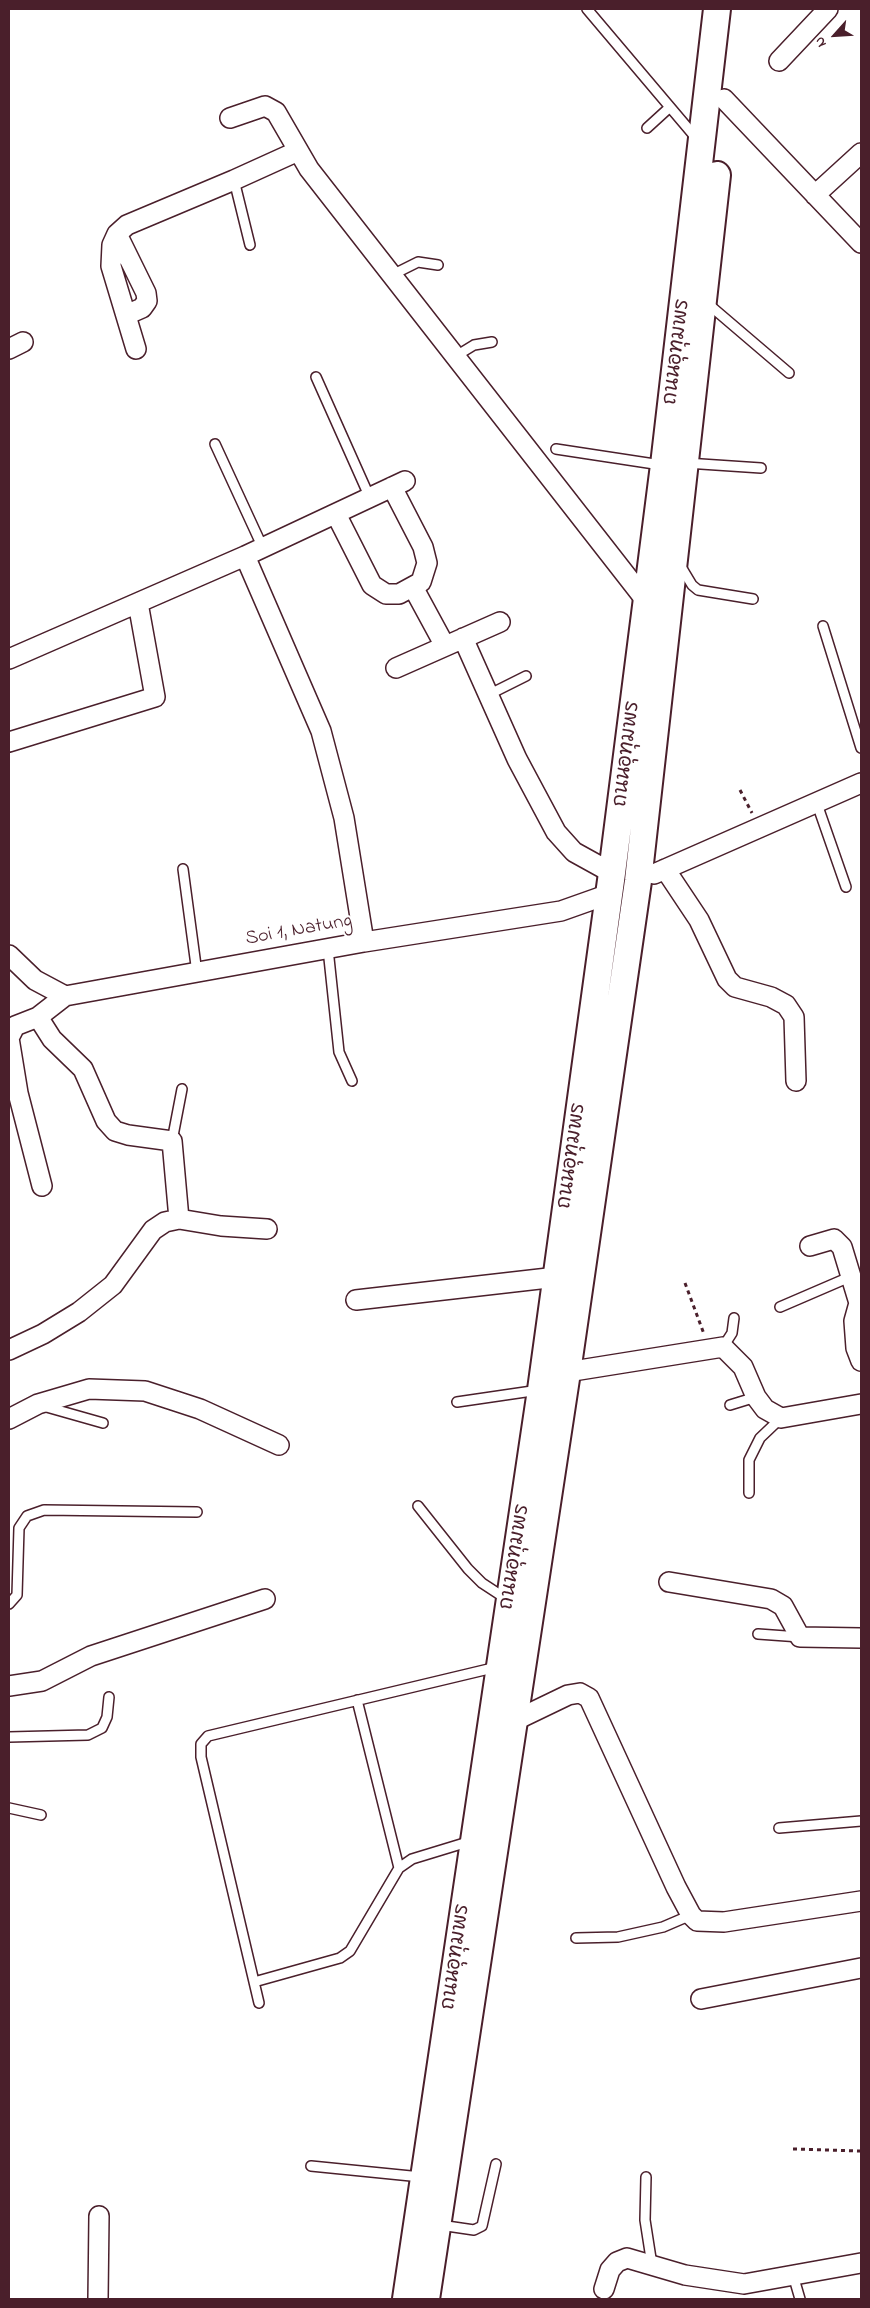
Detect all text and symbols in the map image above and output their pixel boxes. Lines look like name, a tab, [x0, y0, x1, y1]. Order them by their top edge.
north arrow	[810, 10, 860, 60]
text: N	[810, 33, 833, 51]
street label: ถนนอุทุมพร	[660, 298, 696, 406]
street label: ถนนอุทุมพร	[610, 700, 646, 808]
street label: Soi 1, Natung	[244, 910, 354, 952]
street label: ถนนอุทุมพร	[554, 1102, 592, 1210]
street label: ถนนอุทุมพร	[496, 1503, 536, 1611]
street label: ถนนอุทุมพร	[438, 1903, 476, 2011]

